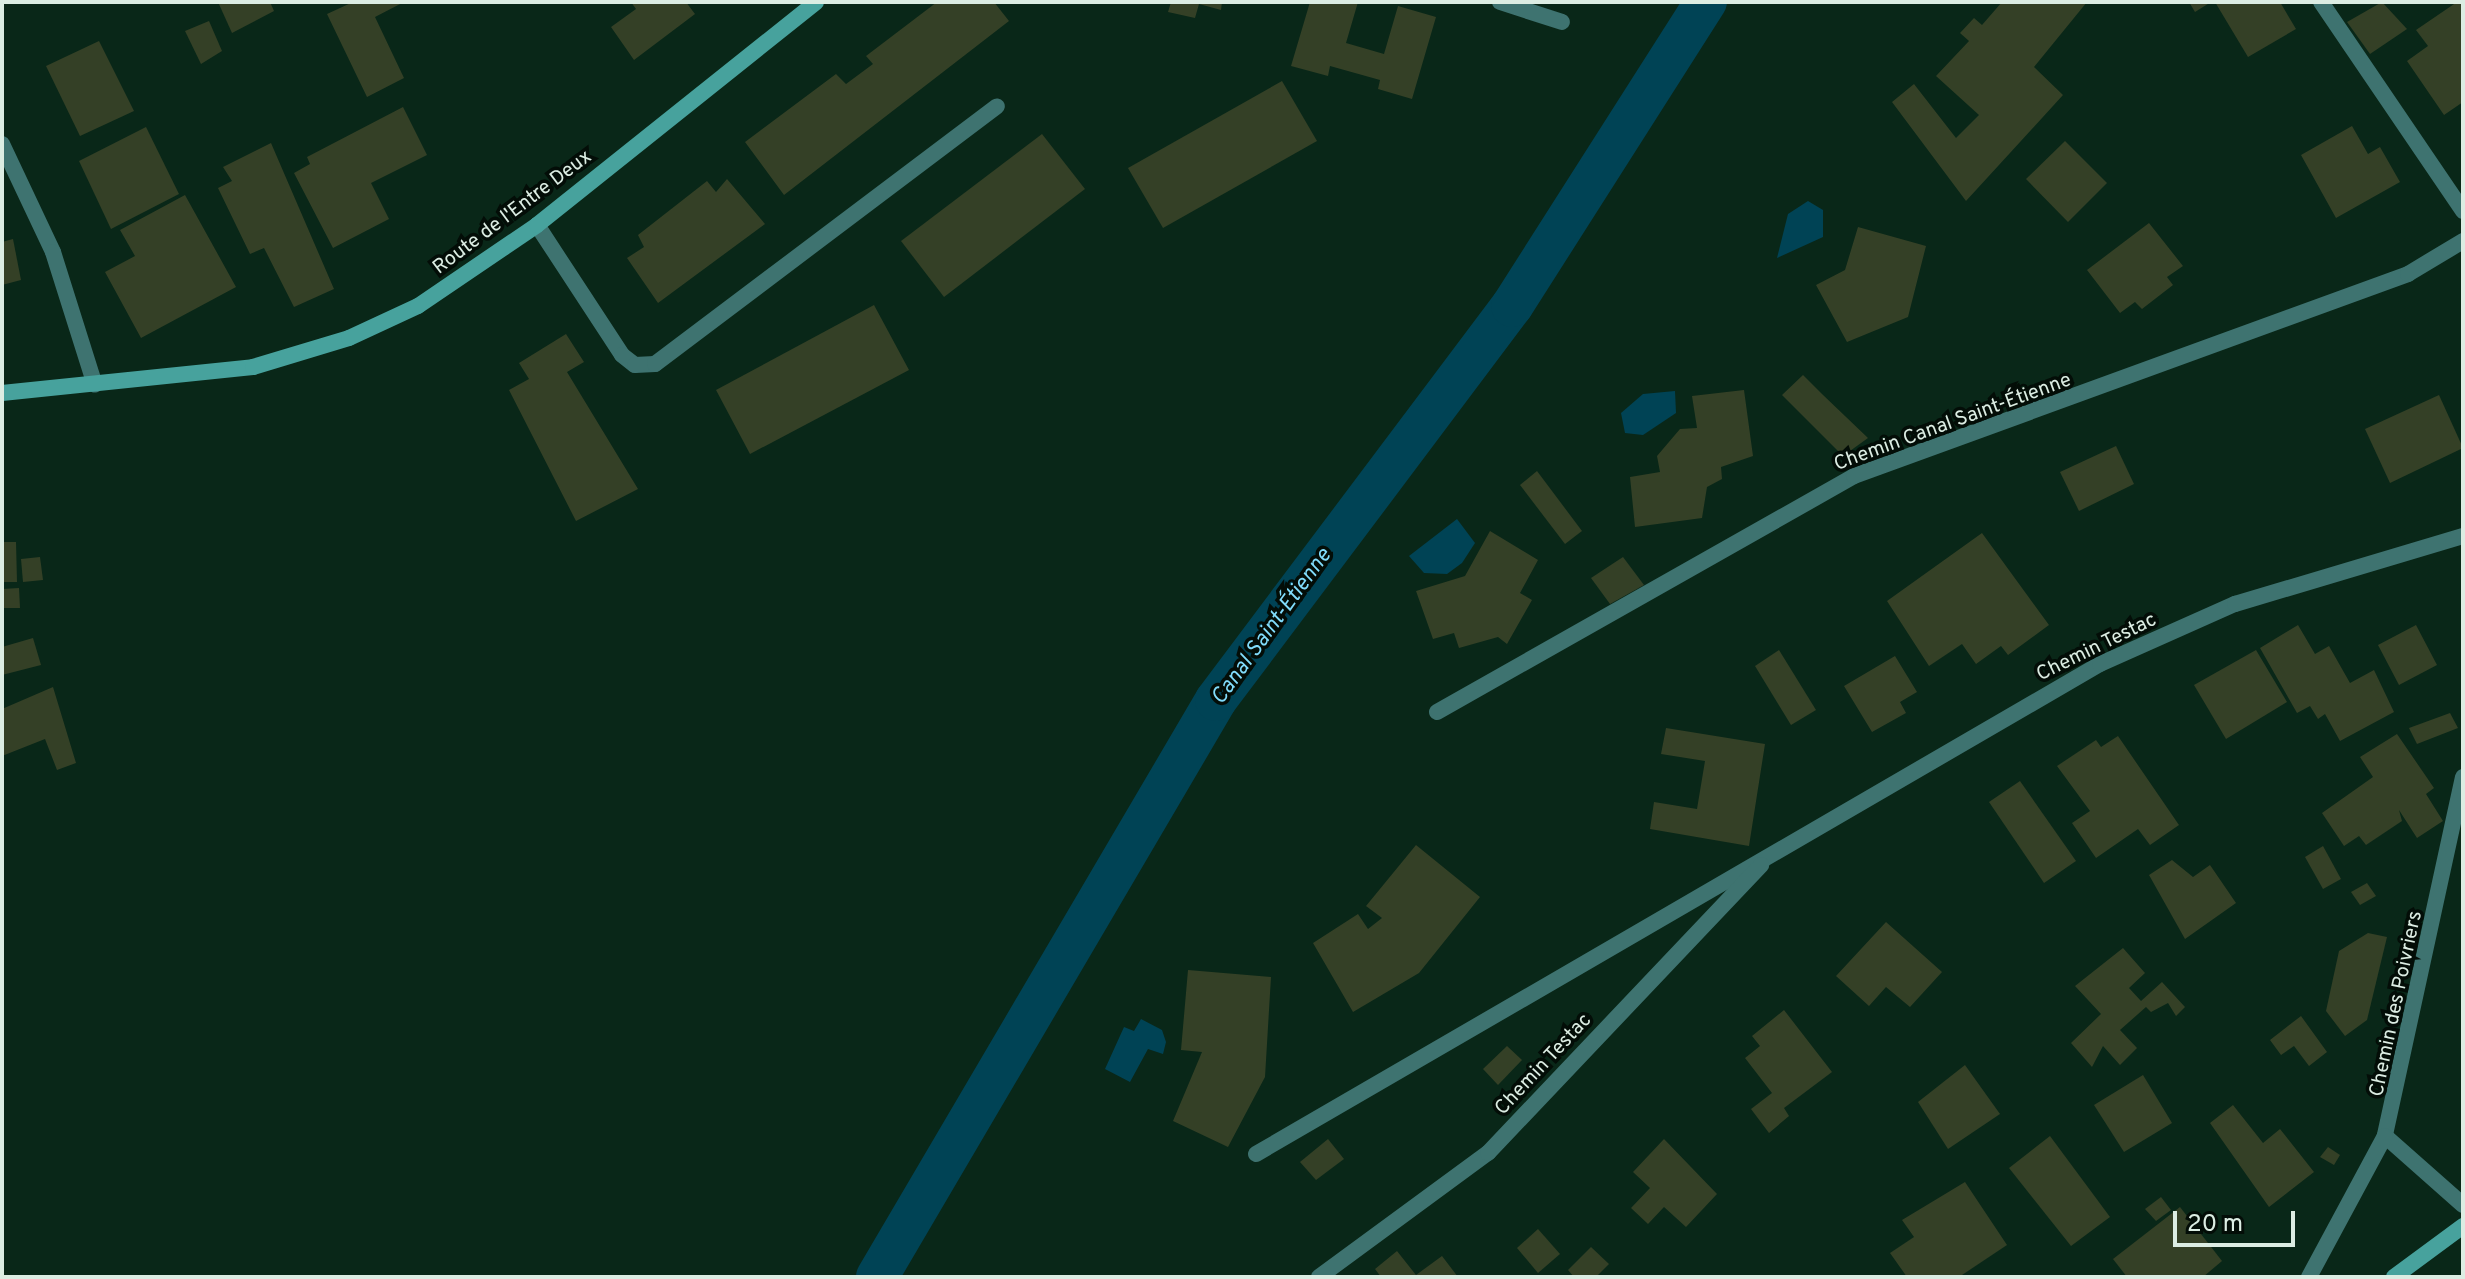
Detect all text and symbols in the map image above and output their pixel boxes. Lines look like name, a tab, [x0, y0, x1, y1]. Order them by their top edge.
street label: Route de l'Entre Deux	[429, 145, 597, 281]
street label: Chemin Canal Saint-Étienne	[1831, 369, 2075, 477]
water label: Canal Saint-Étienne	[1206, 544, 1338, 710]
street label: Chemin Testac	[2033, 608, 2161, 688]
street label: Chemin des Poivriers	[2366, 909, 2428, 1099]
street label: Chemin Testac	[1490, 1009, 1598, 1121]
scale bar	[2177, 1195, 2299, 1245]
text: 20 m	[2187, 1210, 2243, 1240]

